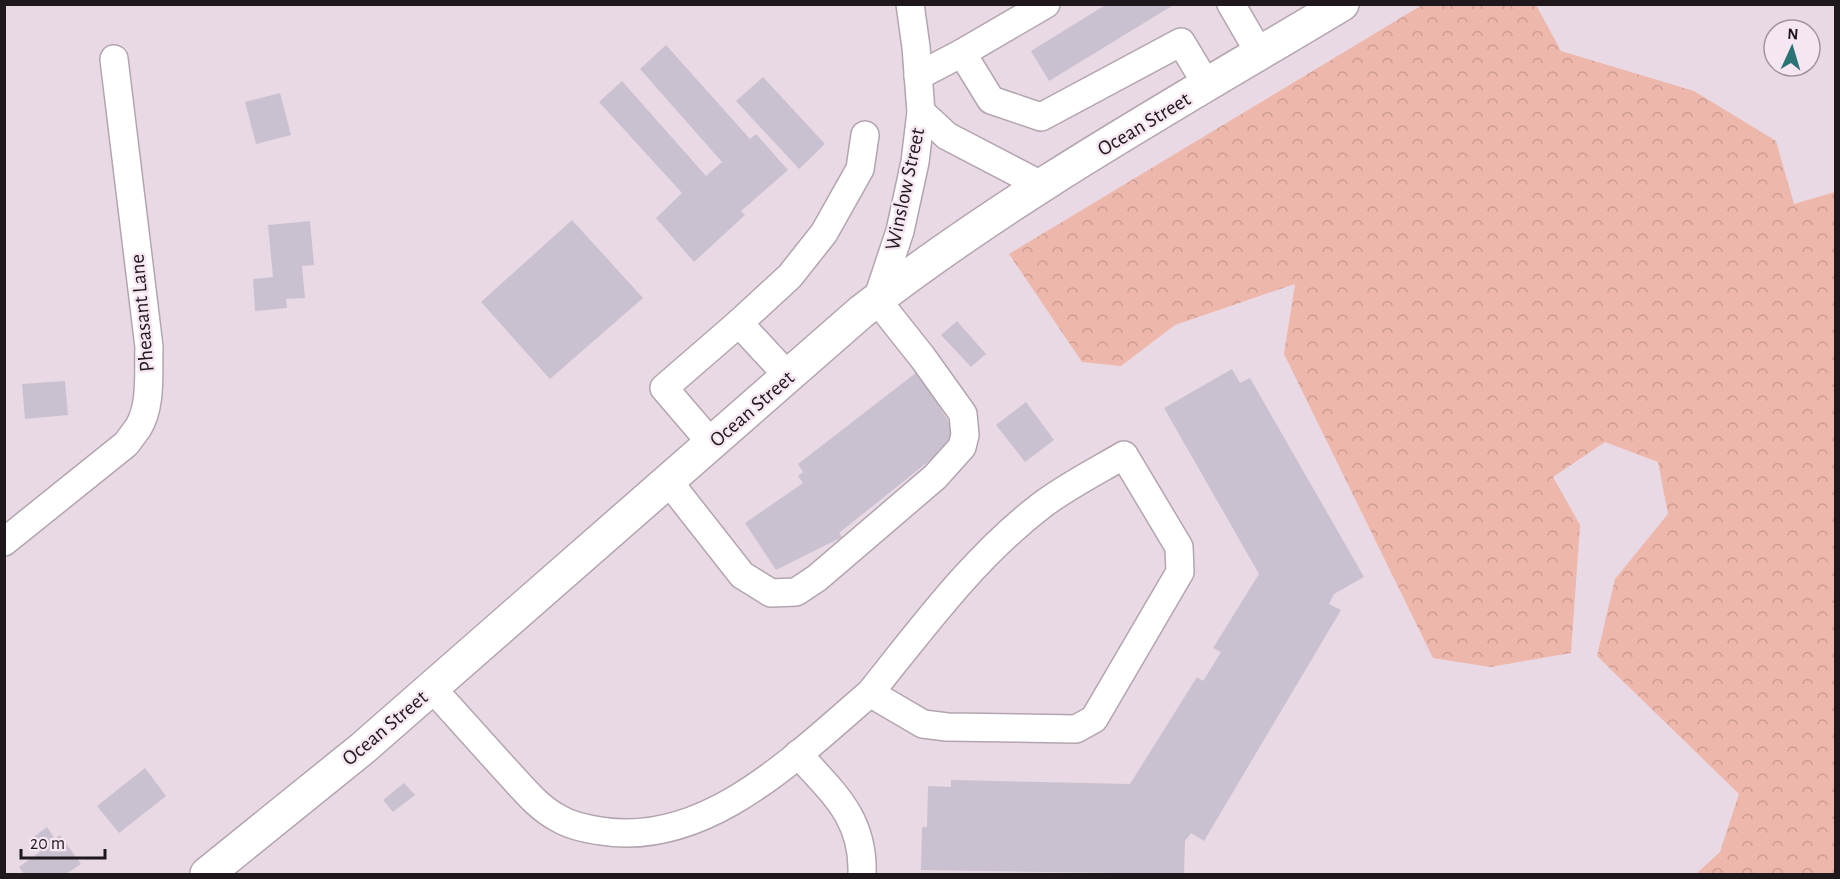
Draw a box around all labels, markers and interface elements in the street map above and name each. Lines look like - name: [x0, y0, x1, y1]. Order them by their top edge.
- north arrow: [1762, 18, 1822, 78]
- text: N: [1787, 26, 1799, 42]
- street label: Ocean Street: [1094, 88, 1194, 160]
- street label: Winslow Street: [882, 126, 928, 252]
- street label: Pheasant Lane: [126, 253, 158, 373]
- street label: Ocean Street: [706, 367, 798, 451]
- street label: Ocean Street: [338, 686, 432, 770]
- scale bar: [21, 822, 105, 860]
- text: 20 m: [30, 835, 65, 853]

